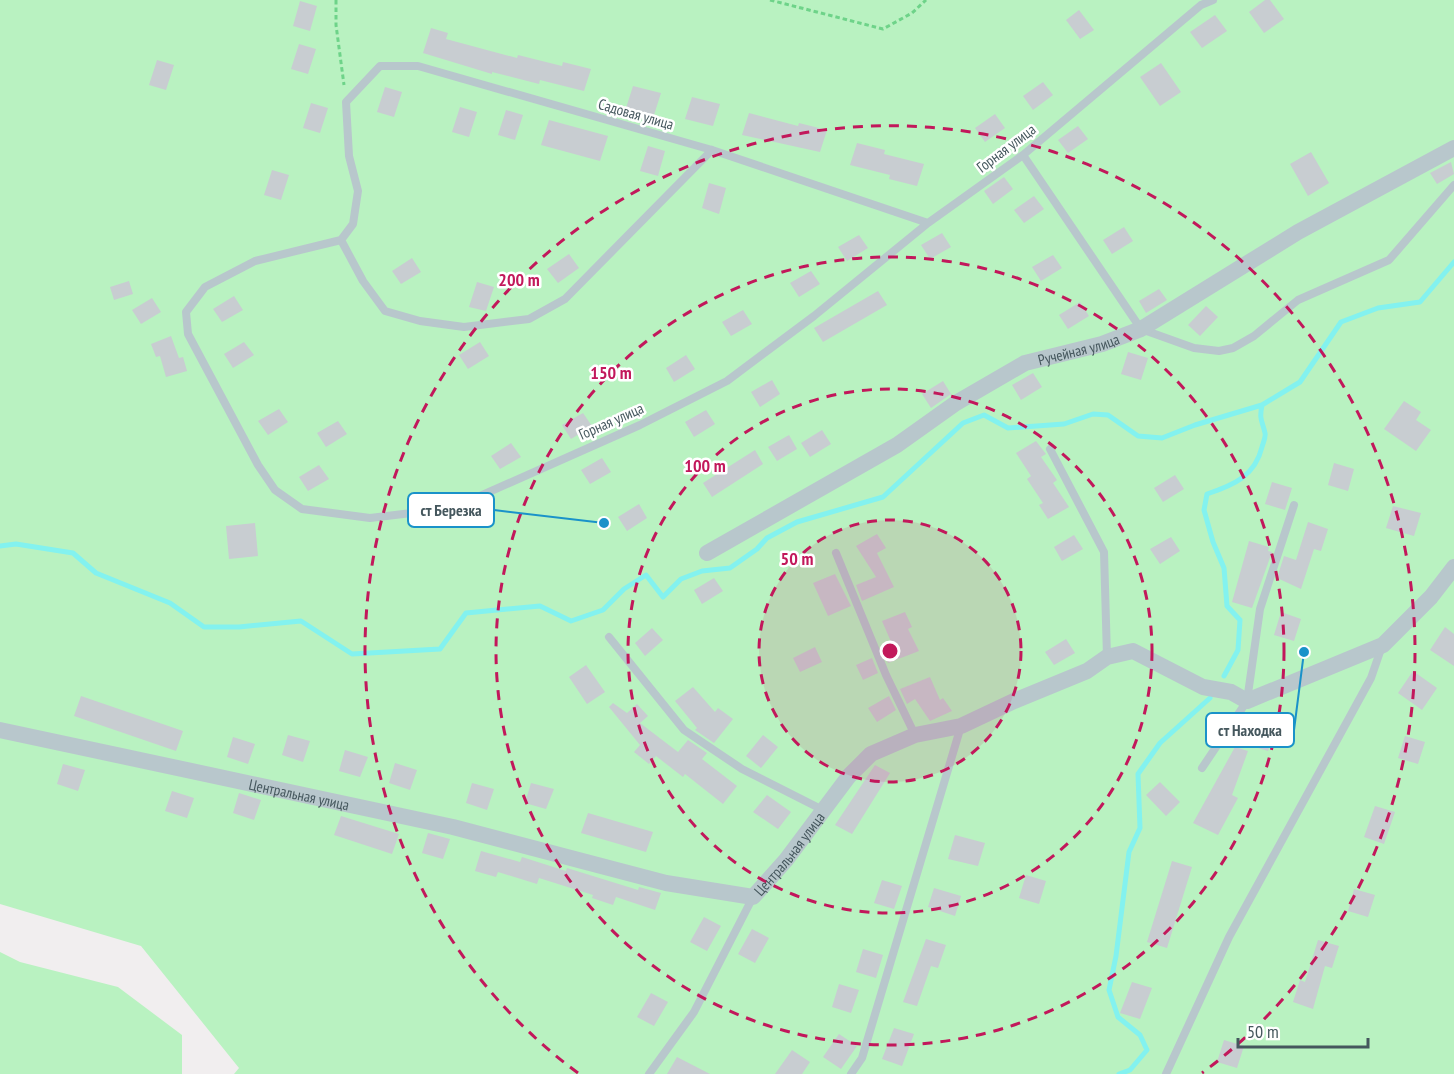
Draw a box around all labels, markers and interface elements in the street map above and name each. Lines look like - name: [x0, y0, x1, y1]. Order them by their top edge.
- street label: Садовая улица: [596, 94, 676, 134]
- street label: Горная улица: [973, 120, 1039, 176]
- text: 200 m: [498, 268, 540, 291]
- street label: Ручейная улица: [1036, 329, 1122, 369]
- text: 150 m: [590, 361, 632, 384]
- street label: Горная улица: [576, 398, 646, 444]
- text: 100 m: [684, 454, 726, 477]
- callout: ст Березка: [408, 493, 494, 527]
- text: ст Березка: [420, 500, 482, 520]
- text: 50 m: [781, 547, 813, 570]
- centre of rings: [880, 641, 900, 661]
- callout: ст Находка: [1206, 713, 1294, 747]
- text: ст Находка: [1218, 720, 1282, 740]
- street label: Центральная улица: [247, 774, 351, 814]
- street label: Центральная улица: [749, 808, 828, 899]
- scale bar: [1238, 1011, 1368, 1049]
- text: 50 m: [1247, 1020, 1279, 1043]

